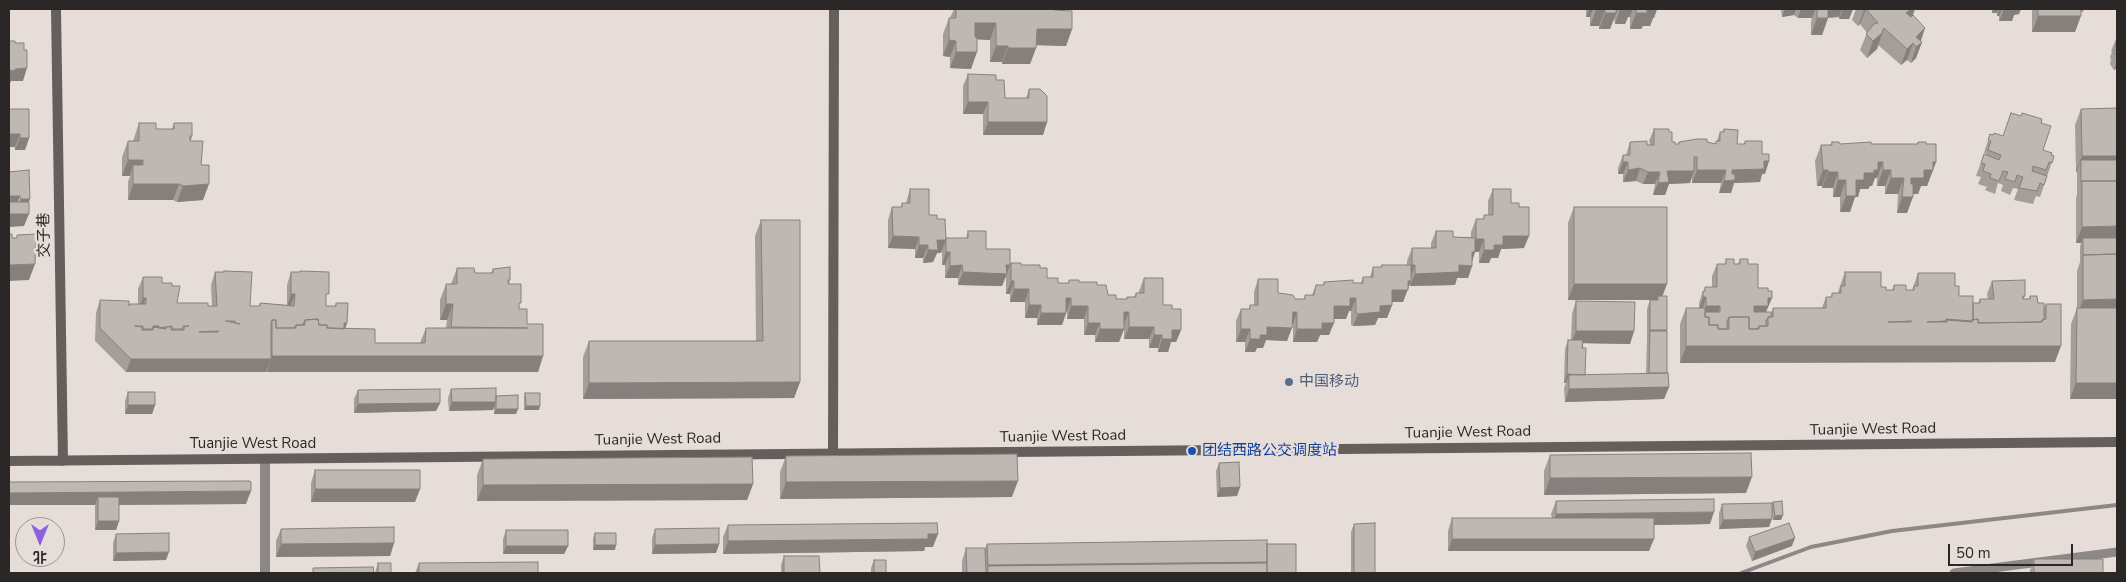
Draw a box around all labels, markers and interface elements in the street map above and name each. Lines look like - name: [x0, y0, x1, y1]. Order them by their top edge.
- street label: 交子巷: [36, 212, 54, 258]
- place label: 中国移动: [1299, 373, 1359, 391]
- marker: 中国移动: [1283, 376, 1295, 388]
- street label: Tuanjie West Road: [1810, 420, 1936, 440]
- street label: Tuanjie West Road: [1405, 423, 1531, 443]
- street label: Tuanjie West Road: [1000, 427, 1126, 447]
- street label: Tuanjie West Road: [595, 430, 721, 450]
- street label: Tuanjie West Road: [190, 435, 316, 453]
- place label: 团结西路公交调度站: [1202, 442, 1337, 460]
- marker: 团结西路公交调度站: [1186, 445, 1198, 457]
- north arrow: [15, 517, 65, 567]
- scale bar: [1951, 534, 2076, 566]
- text: 50 m: [1956, 543, 1991, 563]
- text: 北: [33, 547, 47, 566]

